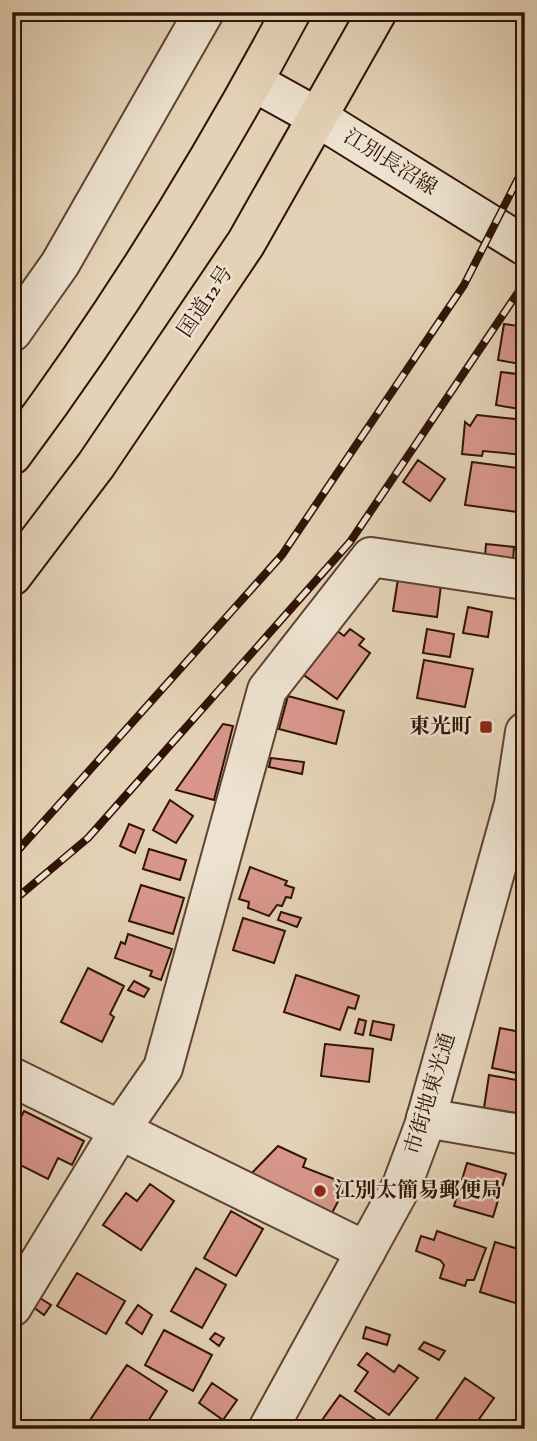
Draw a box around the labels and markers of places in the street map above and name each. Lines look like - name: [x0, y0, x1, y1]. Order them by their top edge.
- place label: 東光町: [409, 714, 472, 741]
- marker: 東光町: [478, 719, 494, 735]
- place label: 江別太簡易郵便局: [334, 1178, 502, 1205]
- marker: 江別太簡易郵便局: [312, 1183, 328, 1199]

